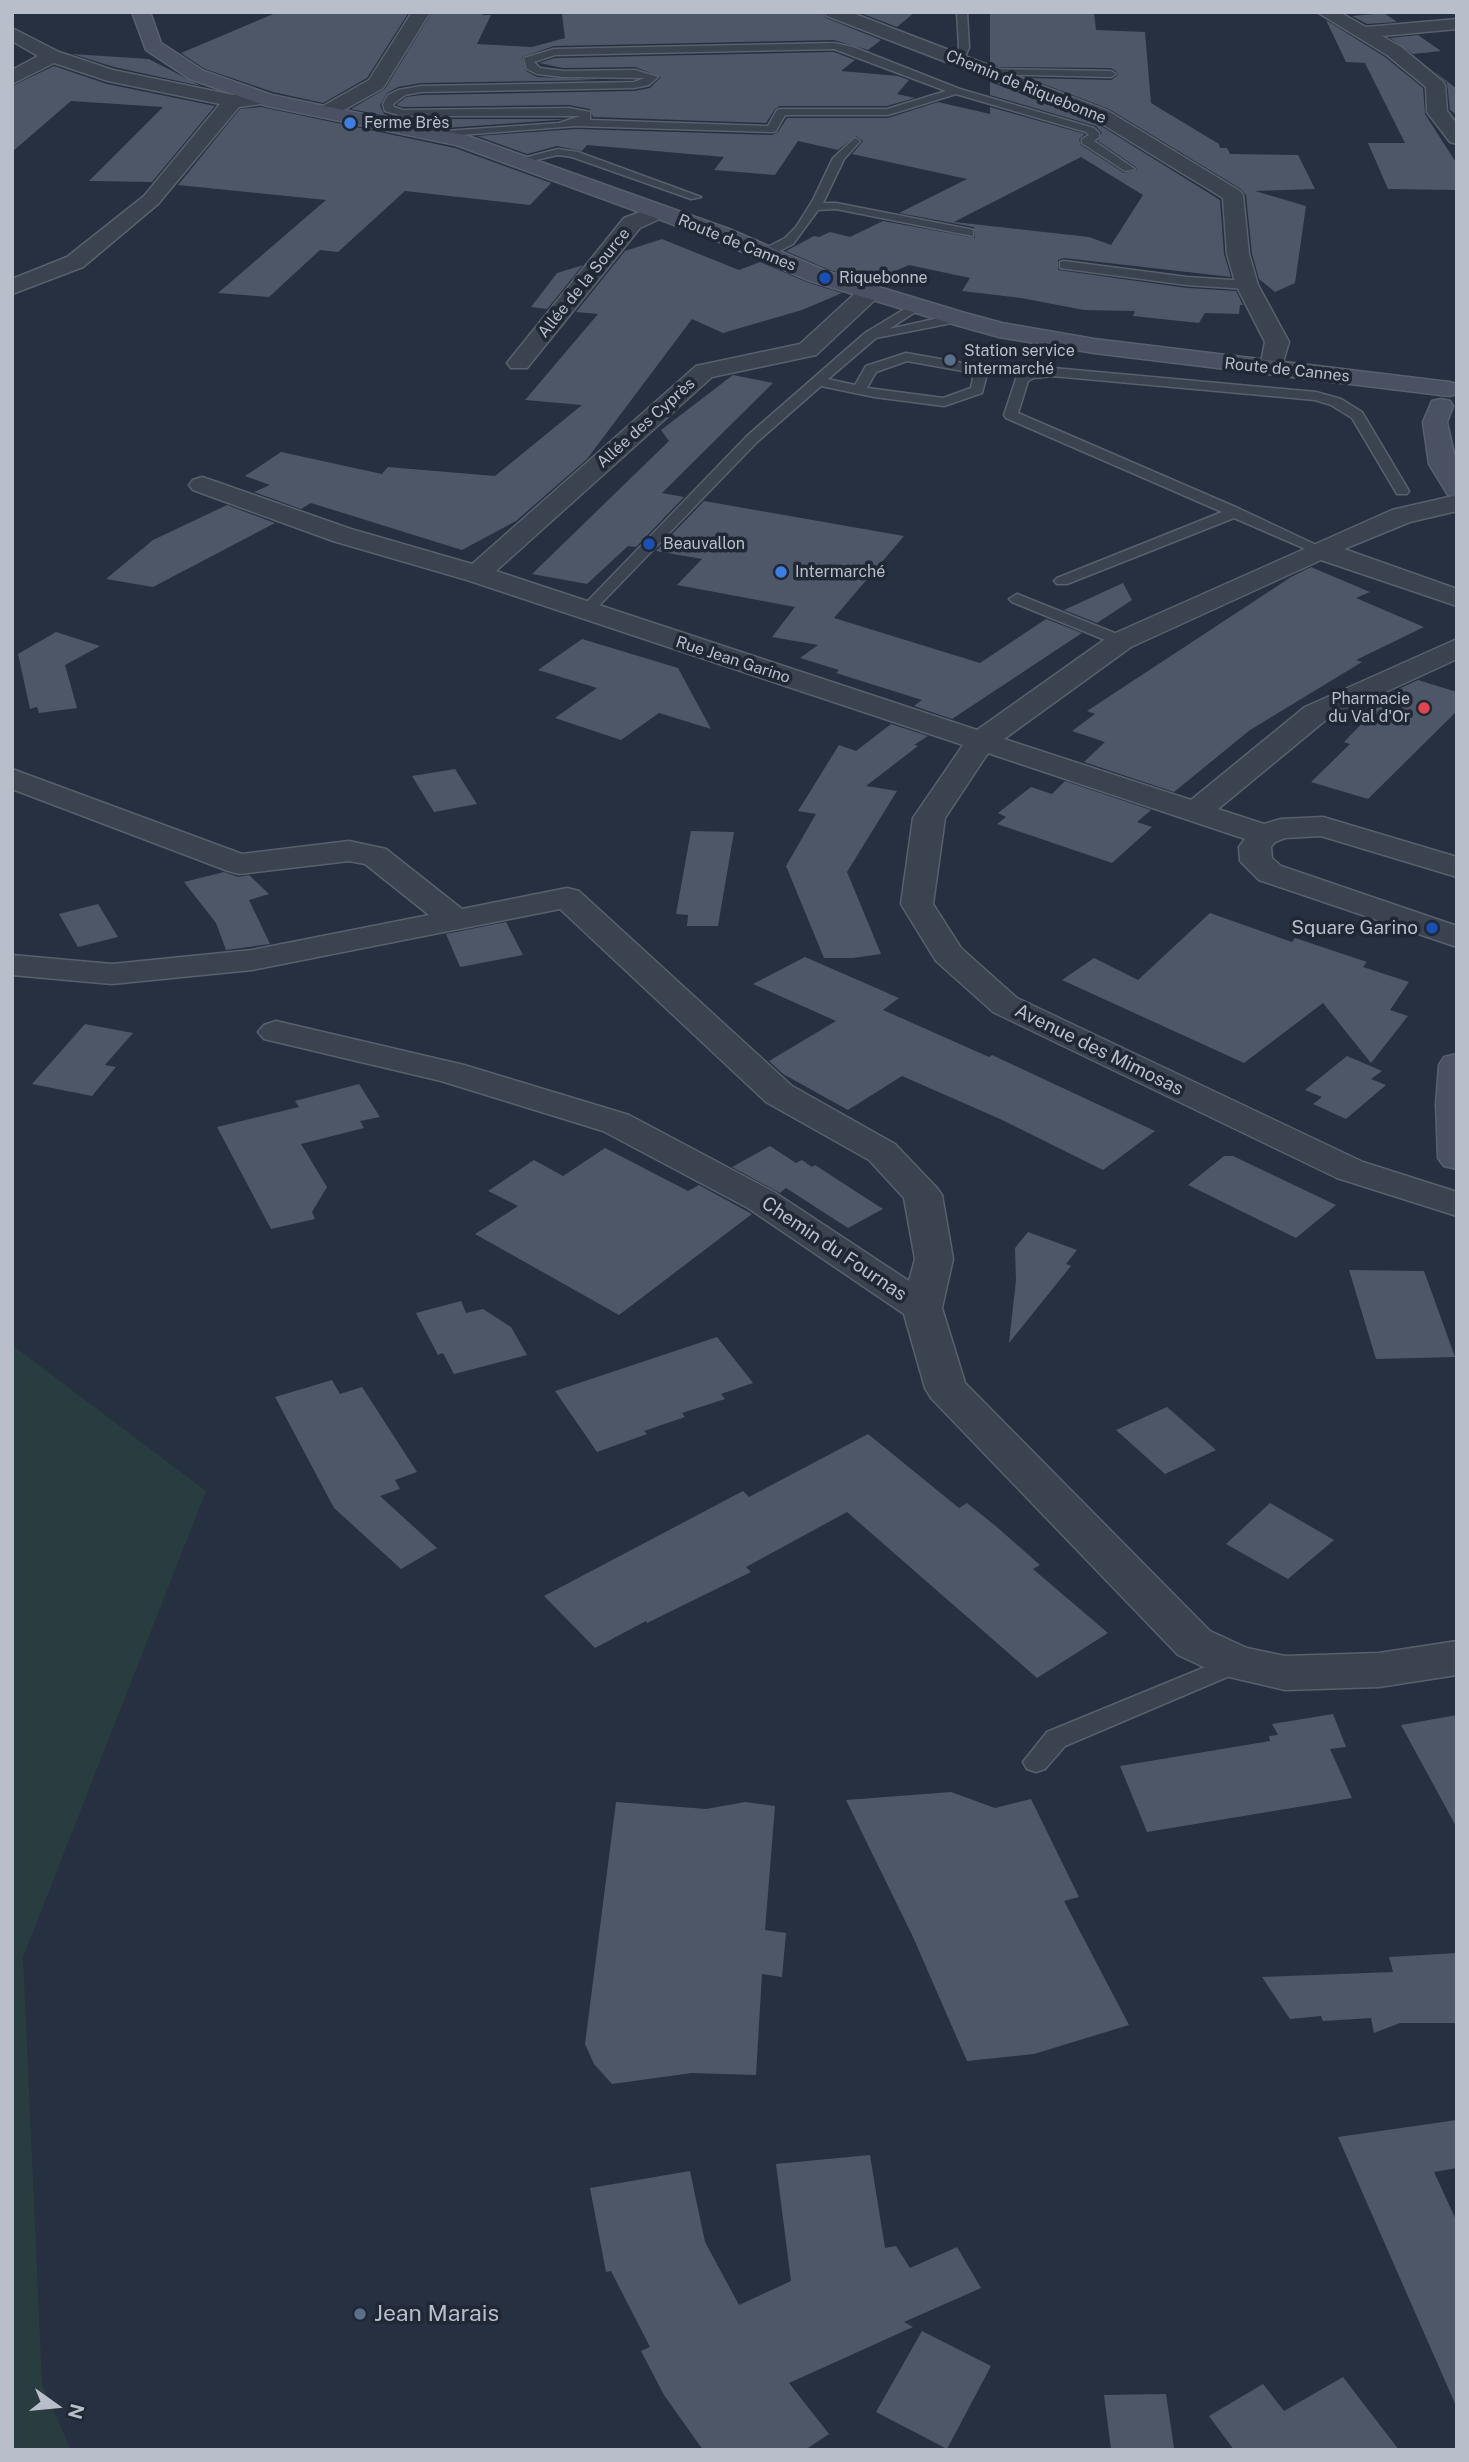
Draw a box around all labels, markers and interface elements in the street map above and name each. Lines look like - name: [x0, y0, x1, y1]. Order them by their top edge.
- street label: Chemin de Riquebonne: [943, 46, 1109, 128]
- place label: Ferme Brès: [364, 113, 449, 133]
- marker: Ferme Brès: [342, 115, 358, 131]
- street label: Route de Cannes: [675, 211, 799, 275]
- street label: Allée de la Source: [534, 224, 634, 342]
- place label: Riquebonne: [839, 268, 928, 288]
- marker: Riquebonne: [817, 270, 833, 286]
- place label: Station service intermarché: [964, 341, 1075, 379]
- marker: Station service intermarché: [942, 352, 958, 368]
- street label: Route de Cannes: [1224, 354, 1350, 386]
- street label: Allée des Cyprès: [593, 374, 699, 472]
- place label: Beauvallon: [663, 534, 745, 554]
- marker: Beauvallon: [641, 536, 657, 552]
- place label: Intermarché: [795, 562, 885, 582]
- marker: Intermarché: [773, 564, 789, 580]
- street label: Rue Jean Garino: [673, 632, 793, 688]
- place label: Pharmacie du Val d'Or: [1328, 689, 1410, 727]
- marker: Pharmacie du Val d'Or: [1416, 700, 1432, 716]
- place label: Square Garino: [1291, 917, 1418, 939]
- marker: Square Garino: [1424, 920, 1440, 936]
- street label: Avenue des Mimosas: [1011, 999, 1187, 1101]
- street label: Chemin du Fournas: [757, 1192, 911, 1306]
- place label: Jean Marais: [374, 2300, 499, 2328]
- marker: Jean Marais: [352, 2306, 368, 2322]
- north arrow: [21, 2371, 91, 2441]
- text: N: [64, 2401, 89, 2421]

